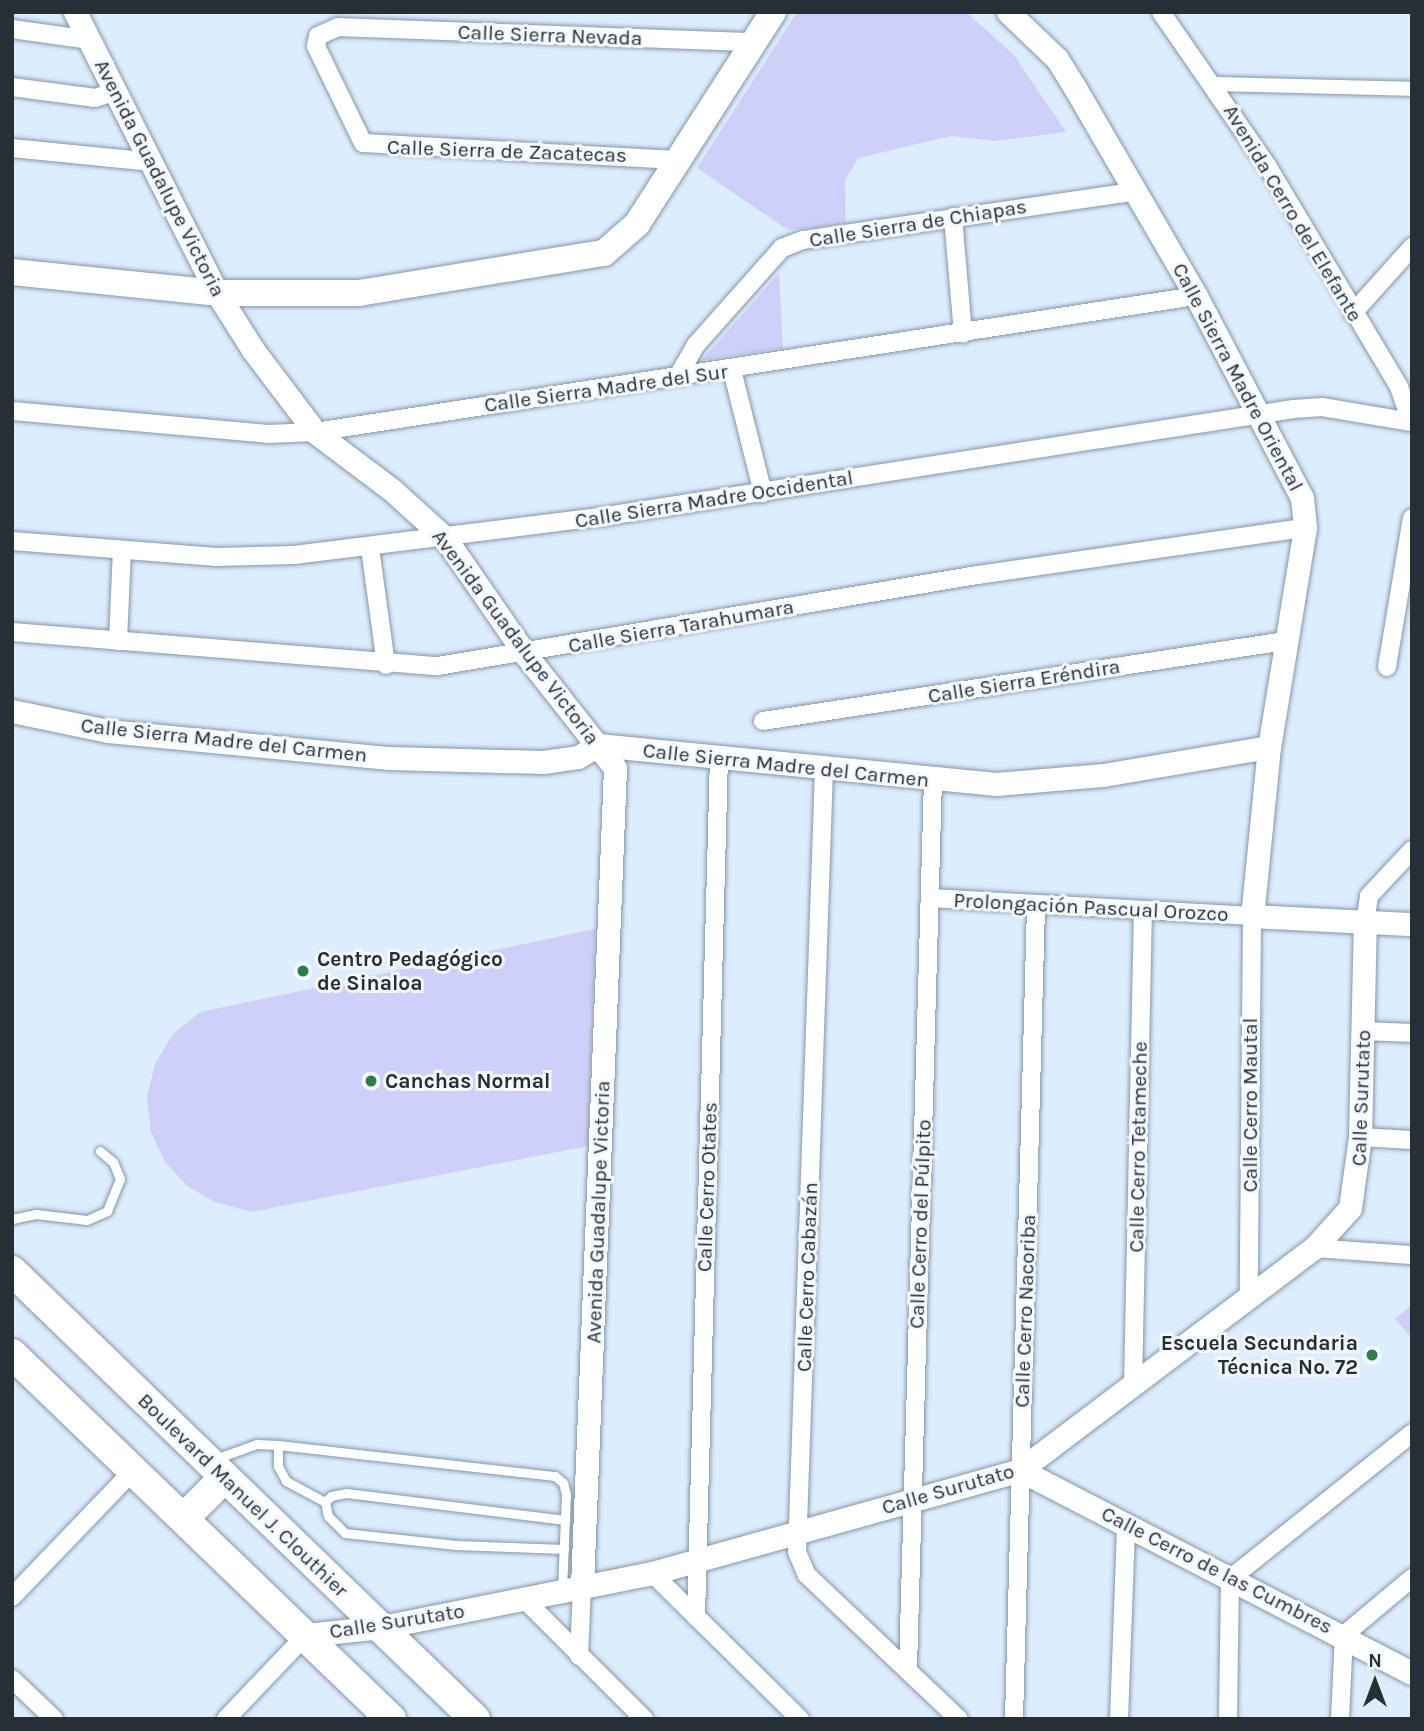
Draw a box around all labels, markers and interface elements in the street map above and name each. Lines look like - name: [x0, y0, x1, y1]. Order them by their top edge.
- street label: Calle Sierra Nevada: [457, 19, 643, 51]
- street label: Avenida Guadalupe Victoria: [89, 55, 231, 301]
- street label: Avenida Cerro del Elefante: [1218, 100, 1368, 326]
- street label: Calle Sierra de Zacatecas: [387, 134, 627, 168]
- street label: Calle Sierra de Chiapas: [807, 193, 1029, 253]
- street label: Calle Sierra Madre Oriental: [1167, 259, 1309, 495]
- street label: Calle Sierra Madre del Sur: [483, 358, 729, 418]
- street label: Calle Sierra Madre Occidental: [573, 465, 855, 533]
- street label: Avenida Guadalupe Victoria: [427, 524, 605, 750]
- street label: Calle Sierra Tarahumara: [566, 594, 796, 658]
- street label: Calle Sierra Eréndira: [926, 653, 1122, 709]
- street label: Calle Sierra Madre del Carmen: [80, 712, 368, 768]
- street label: Calle Sierra Madre del Carmen: [642, 737, 930, 793]
- street label: Prolongación Pascual Orozco: [953, 887, 1229, 927]
- place label: Centro Pedagógico de Sinaloa: [317, 946, 503, 996]
- marker: Centro Pedagógico de Sinaloa: [295, 963, 311, 979]
- street label: Calle Cerro Mautal: [1237, 1018, 1263, 1192]
- street label: Calle Surutato: [1346, 1029, 1376, 1167]
- street label: Calle Cerro Tetameche: [1124, 1041, 1152, 1253]
- place label: Canchas Normal: [385, 1068, 550, 1094]
- marker: Canchas Normal: [363, 1073, 379, 1089]
- street label: Avenida Guadalupe Victoria: [581, 1080, 615, 1344]
- street label: Calle Cerro Otates: [691, 1102, 723, 1272]
- street label: Calle Cerro del Púlpito: [904, 1119, 936, 1329]
- street label: Calle Cerro Cabazán: [791, 1182, 823, 1372]
- street label: Calle Cerro Nacoriba: [1009, 1214, 1041, 1408]
- place label: Escuela Secundaria Técnica No. 72: [1161, 1330, 1358, 1380]
- marker: Escuela Secundaria Técnica No. 72: [1364, 1347, 1380, 1363]
- street label: Boulevard Manuel J. Clouthier: [133, 1388, 353, 1602]
- street label: Calle Surutato: [879, 1458, 1017, 1520]
- street label: Calle Cerro de las Cumbres: [1097, 1501, 1337, 1639]
- street label: Calle Surutato: [328, 1598, 466, 1644]
- north arrow: [1340, 1647, 1410, 1717]
- text: N: [1368, 1650, 1382, 1672]

